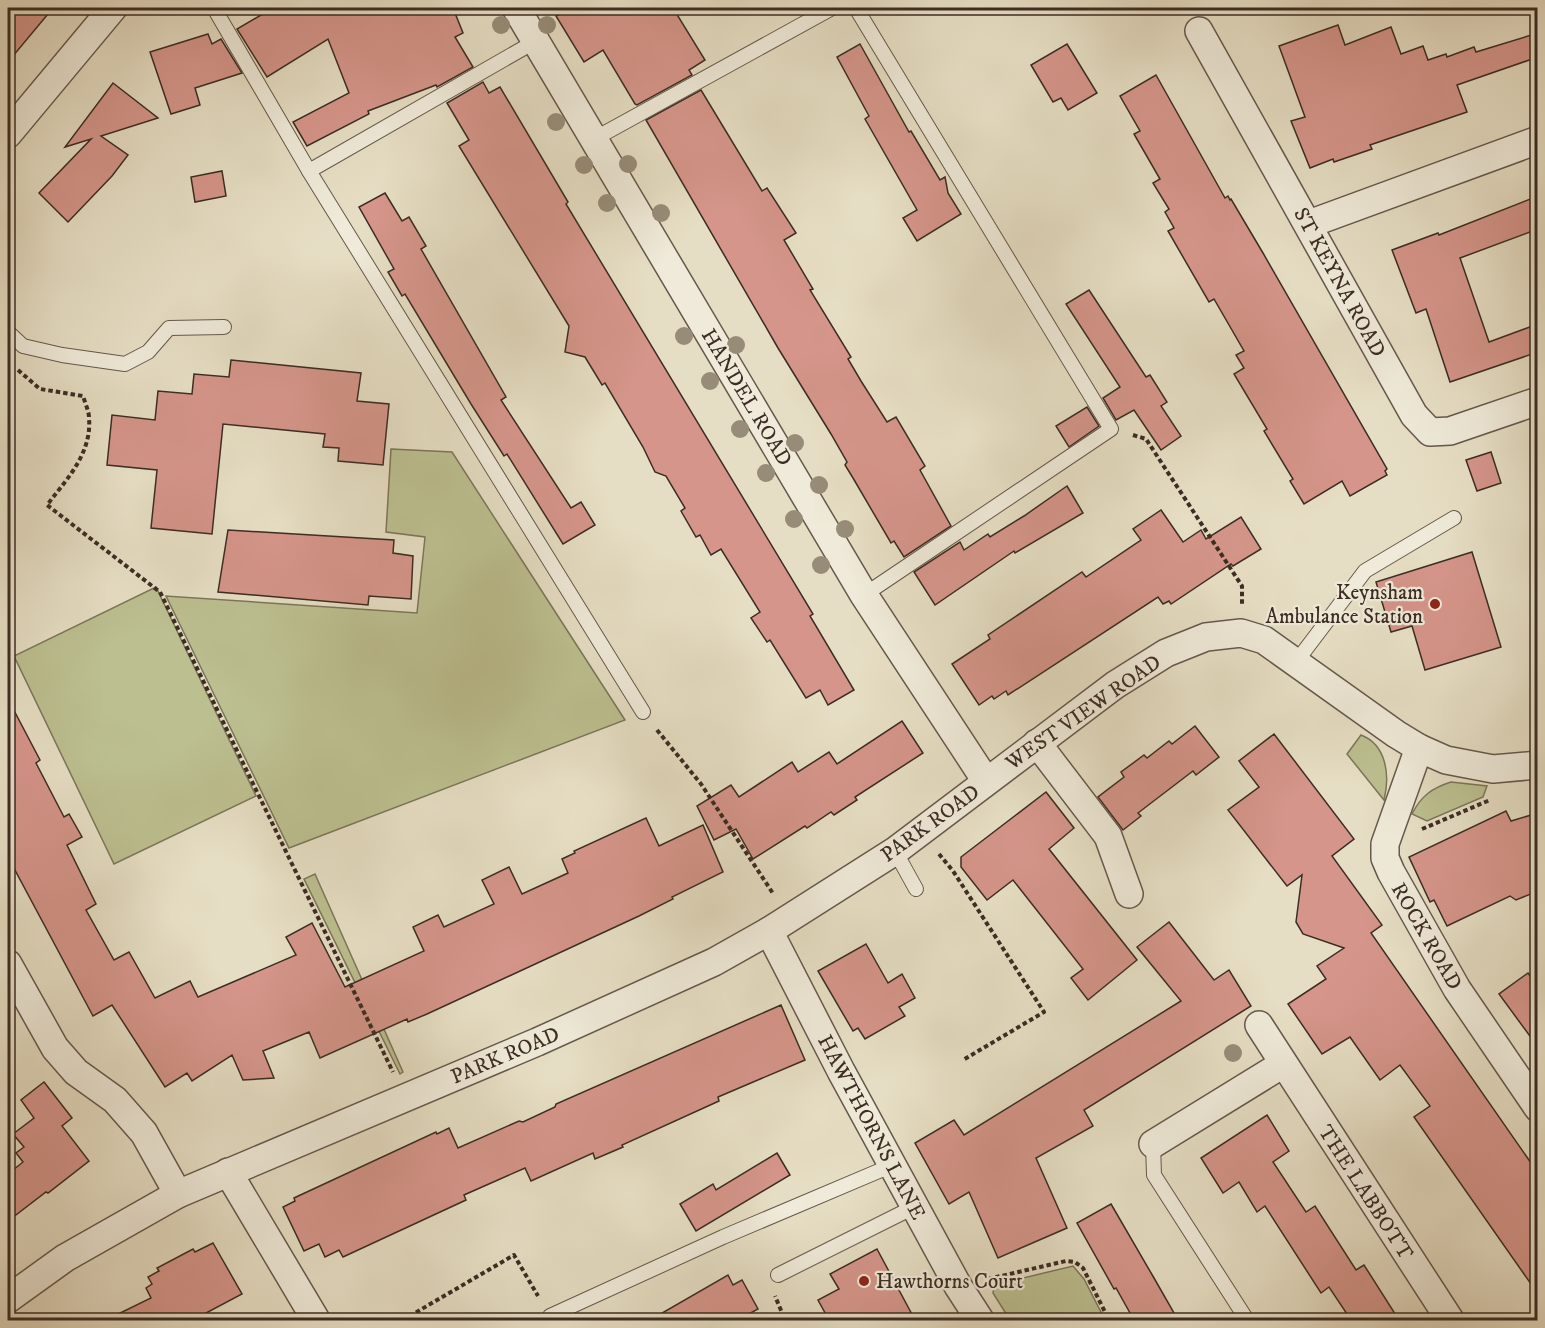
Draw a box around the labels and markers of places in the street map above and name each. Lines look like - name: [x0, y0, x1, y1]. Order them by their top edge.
- place label: Keynsham Ambulance Station: [1266, 580, 1423, 630]
- marker: Keynsham Ambulance Station: [1428, 597, 1442, 611]
- place label: Hawthorns Court: [876, 1269, 1023, 1295]
- marker: Hawthorns Court: [857, 1274, 871, 1288]

